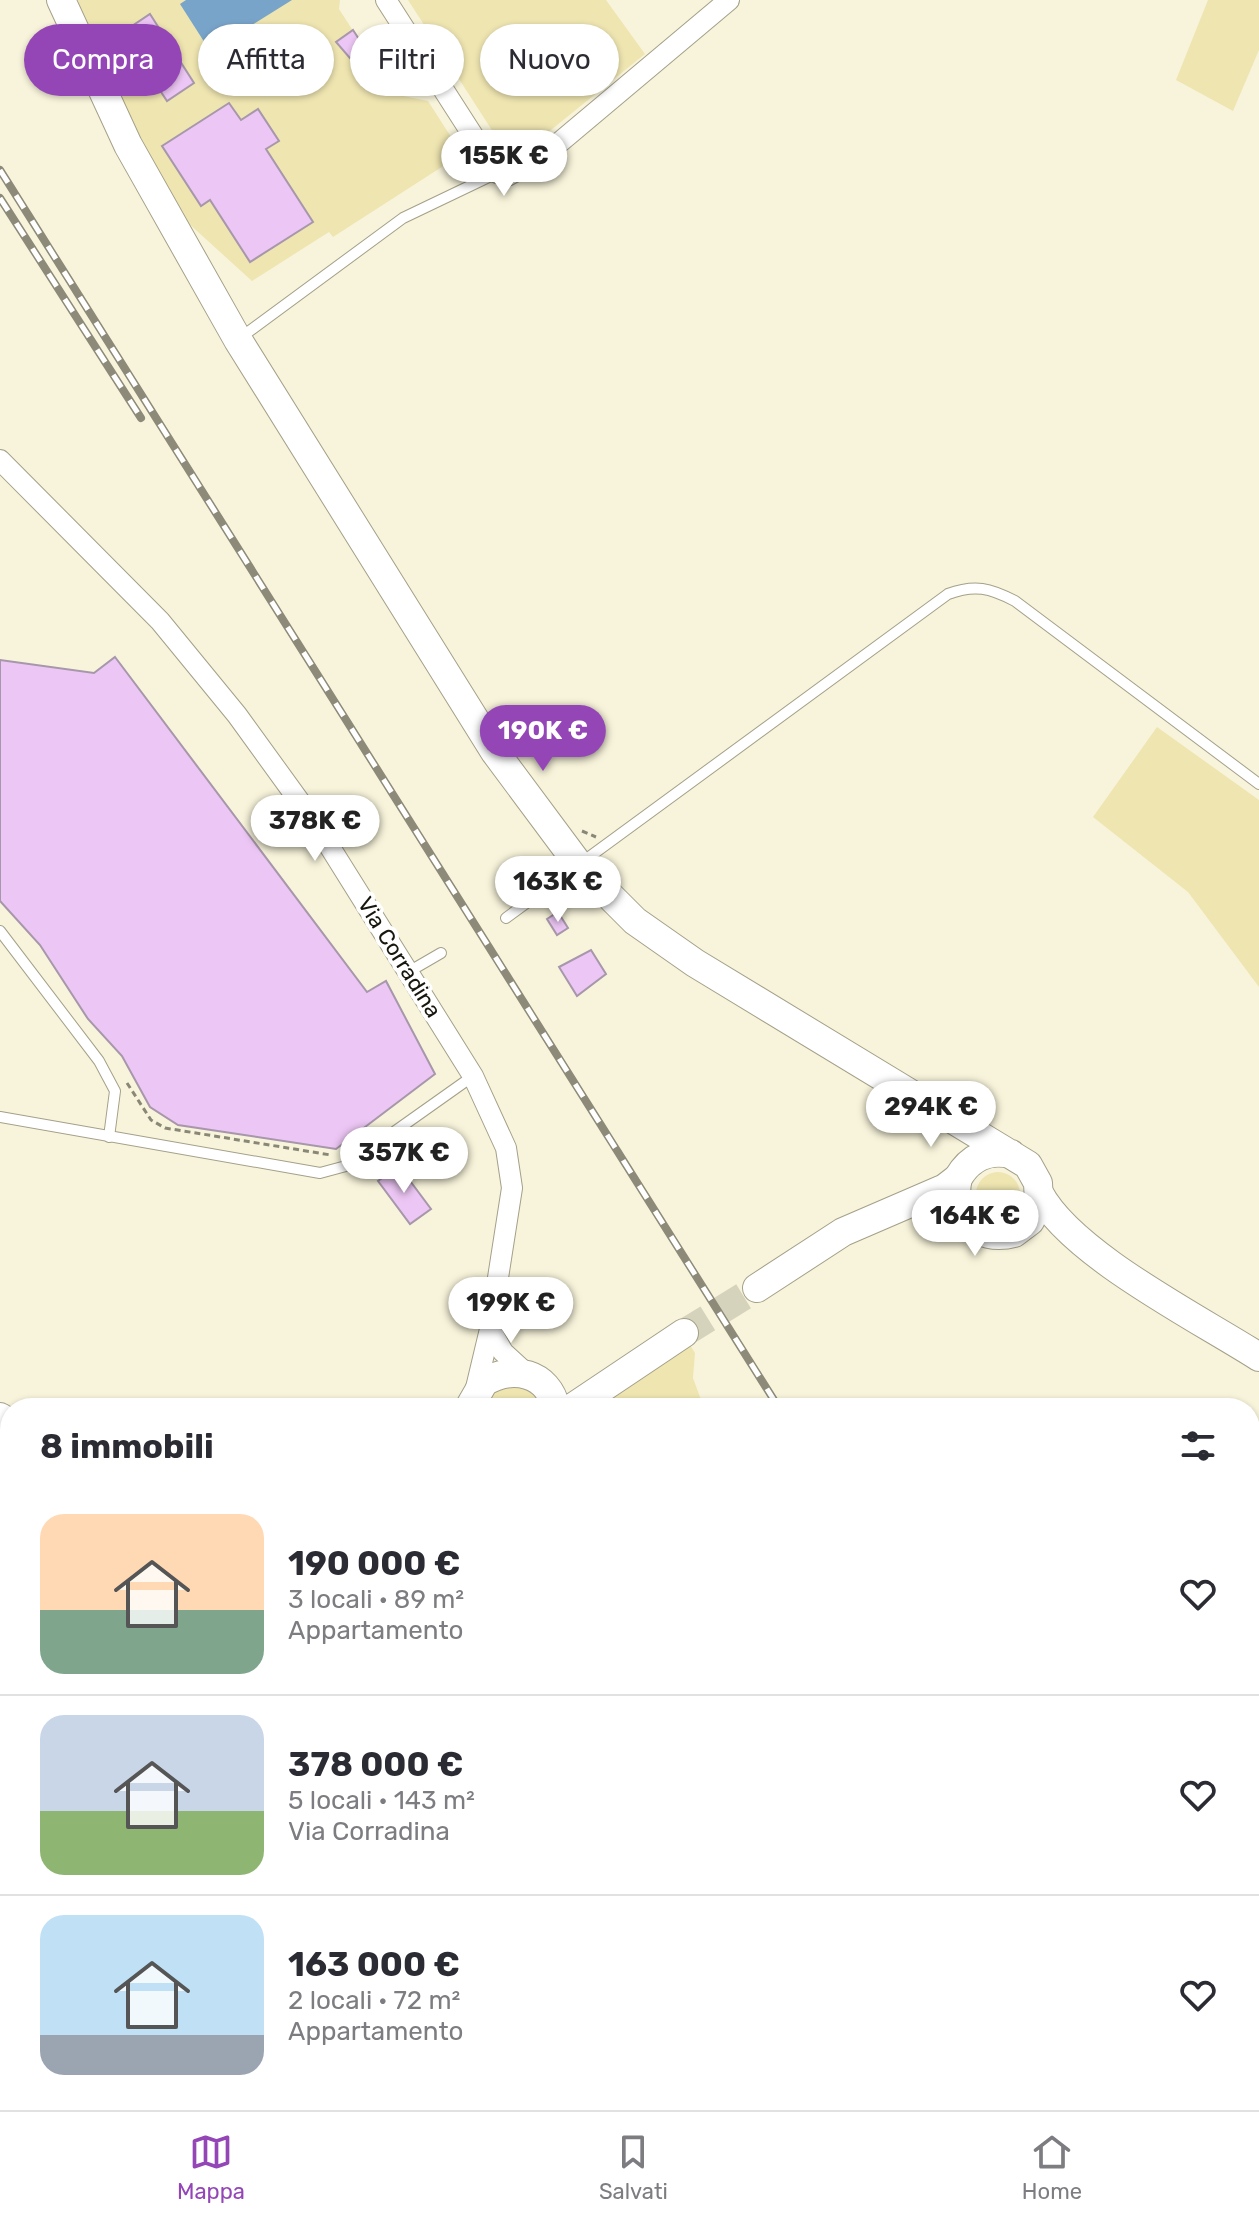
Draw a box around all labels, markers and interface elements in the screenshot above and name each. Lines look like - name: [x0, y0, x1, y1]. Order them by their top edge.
- chip: Compra: [24, 24, 182, 96]
- chip: Affitta: [198, 24, 334, 96]
- chip: Filtri: [350, 24, 464, 96]
- chip: Nuovo: [480, 24, 619, 96]
- pin: 155K €: [439, 130, 569, 198]
- text: 155K €: [459, 140, 549, 171]
- pin: 190K €: [478, 705, 608, 773]
- text: 190K €: [498, 715, 588, 746]
- pin: 378K €: [250, 795, 380, 863]
- text: 378K €: [269, 805, 361, 836]
- pin: 163K €: [493, 856, 623, 924]
- text: 163K €: [513, 866, 603, 897]
- street label: Via Corradina: [352, 892, 447, 1023]
- pin: 294K €: [866, 1081, 996, 1149]
- text: 294K €: [884, 1091, 978, 1122]
- pin: 357K €: [339, 1127, 469, 1195]
- text: 357K €: [358, 1137, 450, 1168]
- pin: 164K €: [910, 1190, 1040, 1258]
- text: 164K €: [930, 1200, 1020, 1231]
- pin: 199K €: [446, 1277, 576, 1345]
- text: 199K €: [466, 1287, 556, 1318]
- icon: filters: [1176, 1424, 1220, 1468]
- text: 8 immobili: [40, 1426, 214, 1467]
- text: 190 000 €: [288, 1543, 460, 1584]
- icon: home: [104, 1546, 200, 1642]
- icon: heart: [1176, 1572, 1220, 1616]
- text: 3 locali · 89 m²: [288, 1584, 464, 1615]
- text: Appartamento: [288, 1615, 464, 1646]
- text: 378 000 €: [288, 1744, 463, 1785]
- icon: home: [104, 1747, 200, 1843]
- icon: heart: [1176, 1773, 1220, 1817]
- text: 5 locali · 143 m²: [288, 1785, 475, 1816]
- text: Via Corradina: [288, 1816, 450, 1847]
- text: 163 000 €: [288, 1944, 460, 1985]
- icon: home: [104, 1947, 200, 2043]
- icon: heart: [1176, 1973, 1220, 2017]
- text: 2 locali · 72 m²: [288, 1985, 460, 2016]
- text: Appartamento: [288, 2016, 464, 2047]
- tab: Mappa: [177, 2130, 245, 2205]
- tab: Salvati: [599, 2130, 668, 2205]
- tab: Home: [1022, 2130, 1082, 2205]

